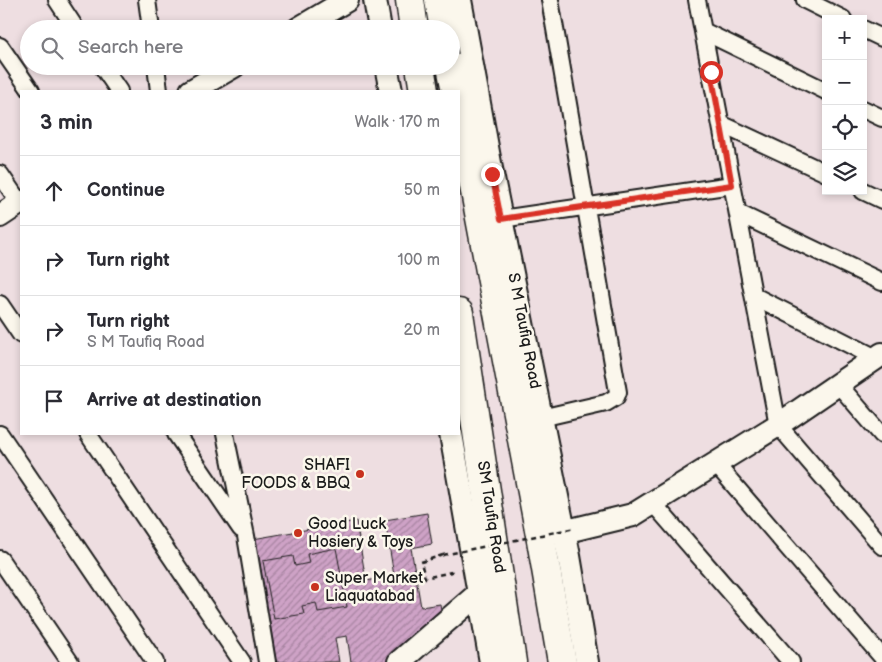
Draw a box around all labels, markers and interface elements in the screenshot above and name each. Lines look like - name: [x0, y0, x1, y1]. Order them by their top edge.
- map controls: [822, 15, 867, 195]
- button: +: [822, 15, 867, 60]
- search box: [20, 20, 460, 75]
- icon: search: [38, 34, 66, 62]
- text: Search here: [78, 36, 183, 59]
- button: −: [822, 60, 867, 105]
- route start: [700, 61, 723, 84]
- button: locate: [822, 105, 867, 150]
- text: 3 min: [40, 110, 93, 135]
- text: Walk · 170 m: [354, 113, 440, 132]
- button: layers: [822, 150, 867, 195]
- route end: [481, 163, 504, 186]
- icon: ahead: [40, 177, 68, 205]
- text: Continue: [87, 179, 165, 202]
- text: 50 m: [404, 181, 440, 200]
- icon: right: [40, 247, 68, 275]
- text: Turn right: [87, 249, 170, 272]
- text: 100 m: [397, 251, 440, 270]
- street label: S M Taufiq Road: [503, 271, 545, 391]
- text: Turn right: [87, 310, 170, 333]
- icon: right: [40, 317, 68, 345]
- text: 20 m: [404, 321, 440, 340]
- text: S M Taufiq Road: [87, 333, 205, 352]
- icon: arrive: [40, 387, 68, 415]
- text: Arrive at destination: [87, 389, 262, 412]
- place label: SHAFI FOODS & BBQ: [241, 456, 351, 493]
- street label: SM Taufiq Road: [473, 460, 509, 574]
- marker: SHAFI FOODS & BBQ: [354, 468, 366, 480]
- place label: Good Luck Hosiery & Toys: [308, 515, 413, 552]
- marker: Good Luck Hosiery & Toys: [292, 527, 304, 539]
- place label: Super Market Liaquatabad: [325, 569, 423, 606]
- marker: Super Market Liaquatabad: [309, 581, 321, 593]

